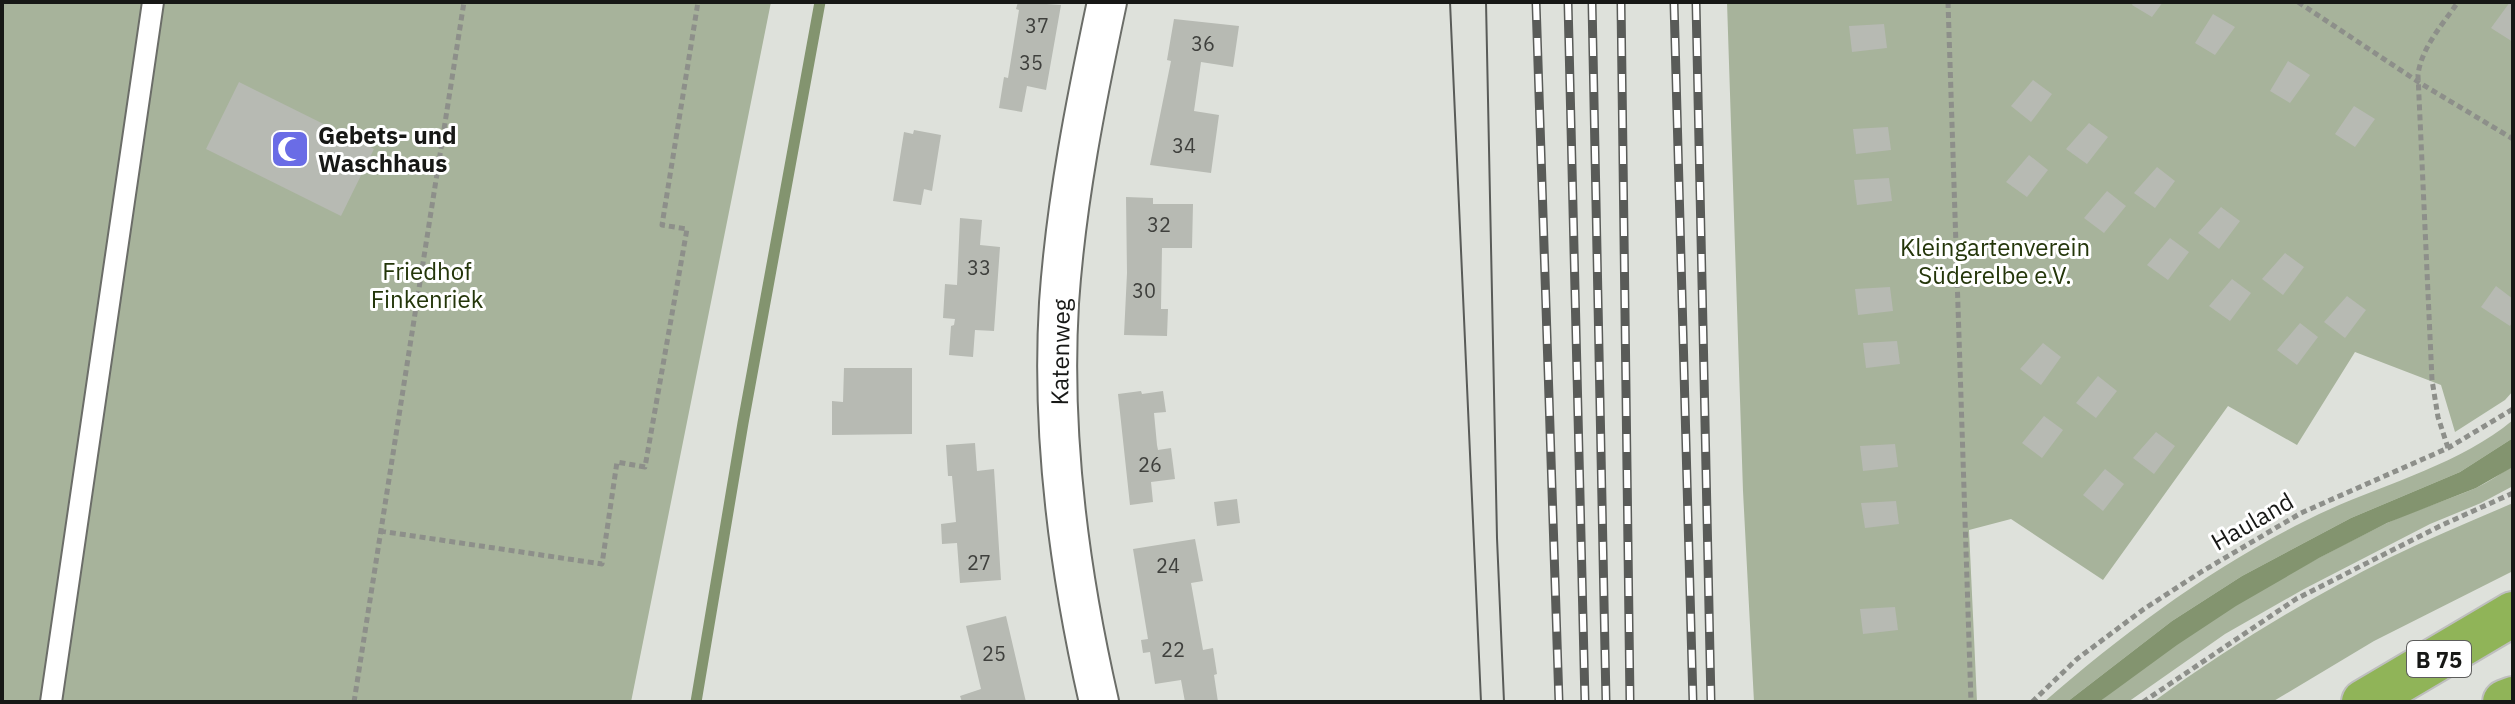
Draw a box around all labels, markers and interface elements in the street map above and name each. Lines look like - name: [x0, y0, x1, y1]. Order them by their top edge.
- house number: 37: [1025, 12, 1049, 39]
- house number: 36: [1191, 30, 1215, 57]
- house number: 35: [1019, 49, 1043, 76]
- place label: Gebets- und Waschhaus: [318, 119, 457, 179]
- mosque icon: Gebets- und Waschhaus: [269, 128, 311, 170]
- house number: 34: [1172, 132, 1196, 159]
- house number: 32: [1147, 211, 1171, 238]
- park label: Kleingartenverein Süderelbe e.V.: [1900, 231, 2090, 291]
- house number: 33: [967, 254, 991, 281]
- park label: Friedhof Finkenriek: [371, 255, 484, 315]
- house number: 30: [1132, 277, 1156, 304]
- street label: Katenweg: [1043, 298, 1077, 406]
- house number: 26: [1138, 451, 1162, 478]
- street label: Hauland: [2205, 485, 2299, 557]
- house number: 27: [967, 549, 991, 576]
- house number: 24: [1156, 552, 1180, 579]
- house number: 22: [1161, 636, 1185, 663]
- house number: 25: [982, 640, 1006, 667]
- road number: B 75: [2407, 641, 2471, 677]

